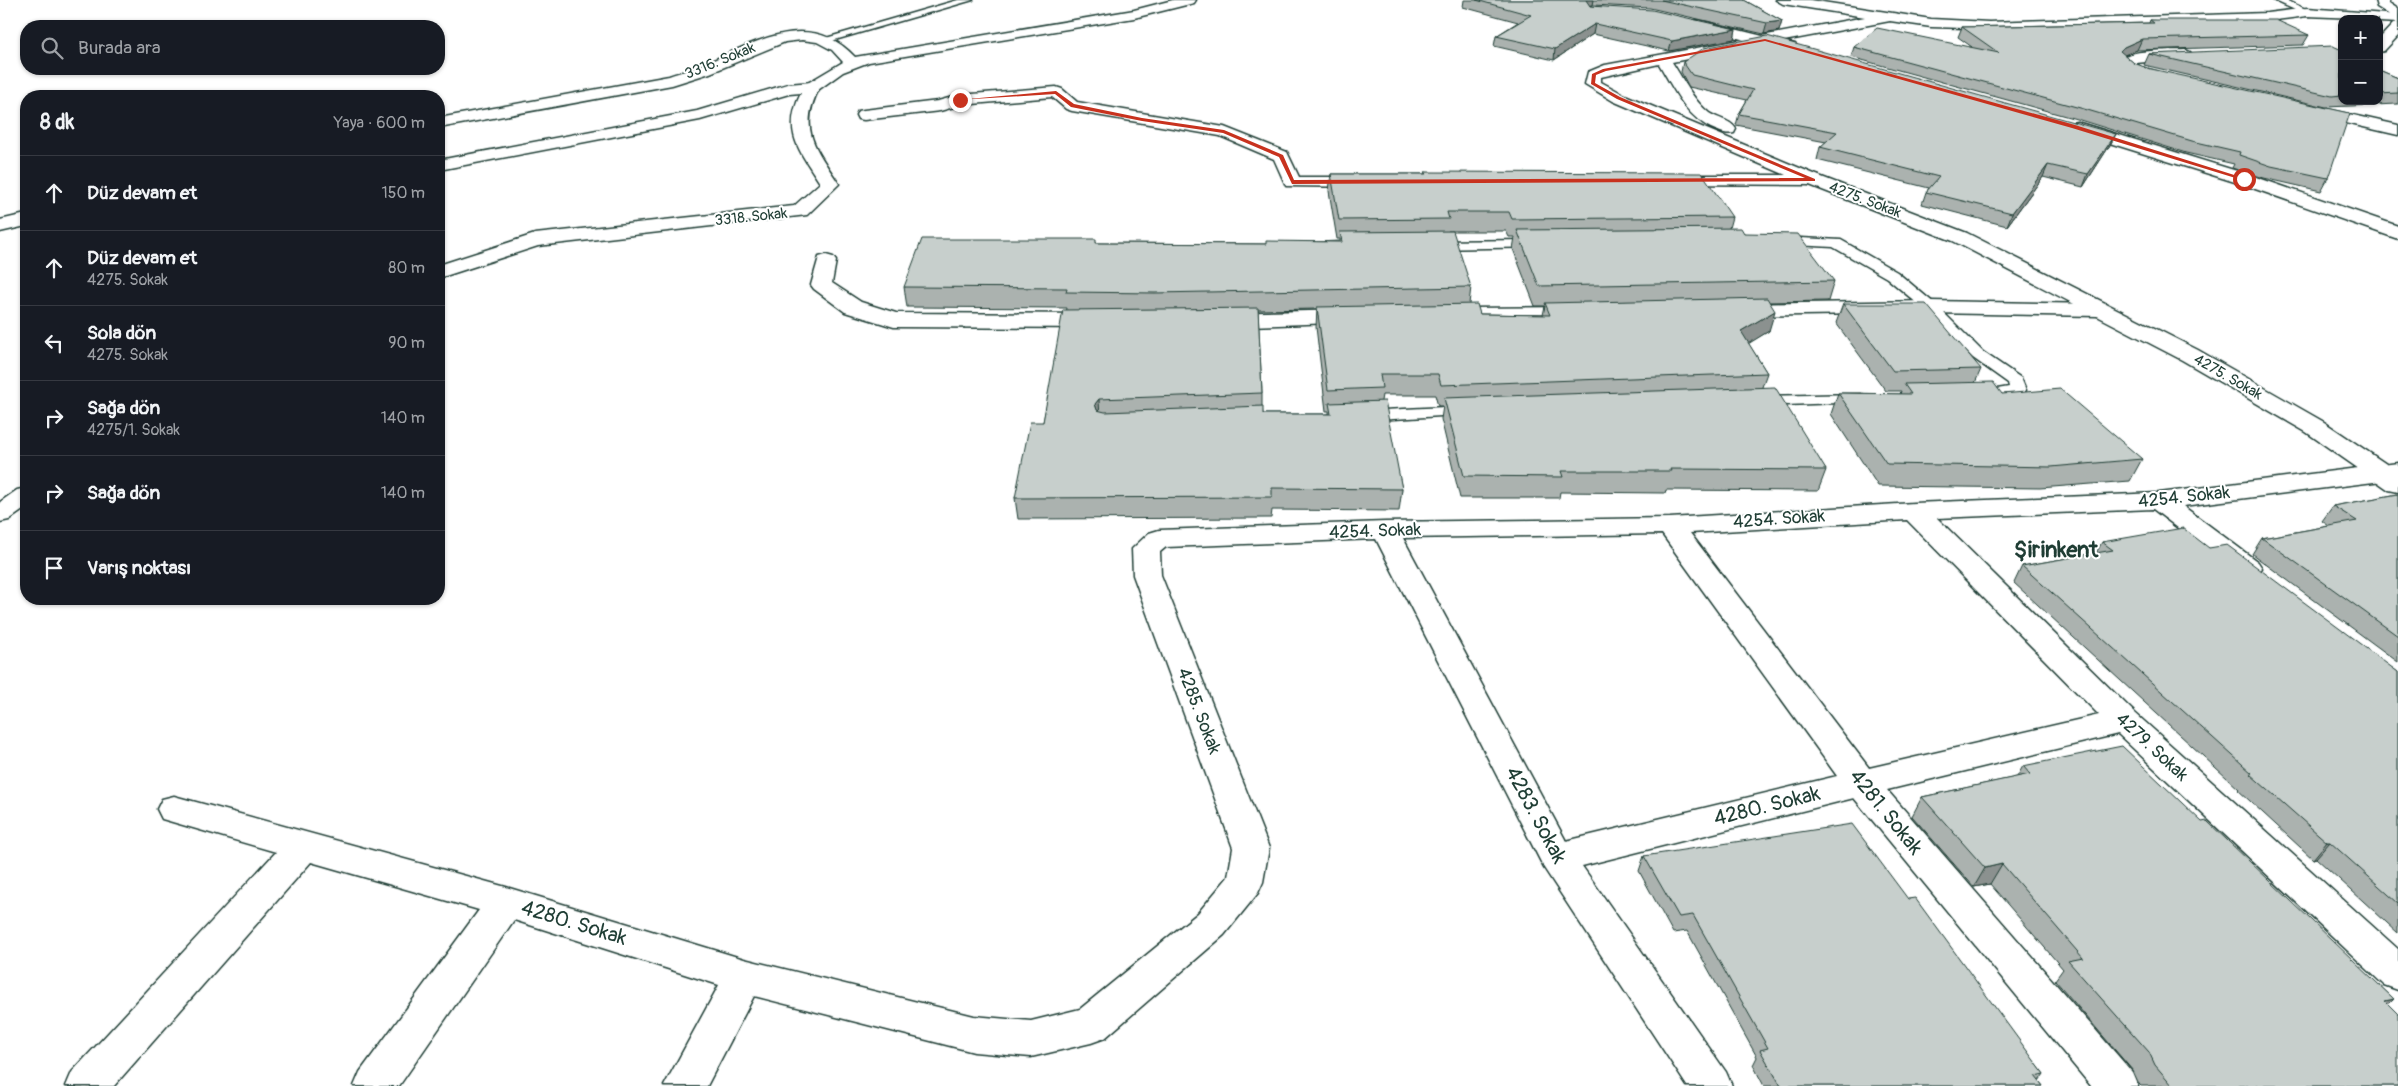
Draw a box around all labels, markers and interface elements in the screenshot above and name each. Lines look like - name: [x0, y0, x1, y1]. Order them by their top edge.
- map controls: [2338, 15, 2383, 105]
- button: +: [2338, 15, 2383, 60]
- search box: [20, 20, 445, 75]
- icon: search: [38, 34, 66, 62]
- text: Burada ara: [78, 36, 161, 60]
- street label: 3316. Sokak: [682, 38, 759, 84]
- button: −: [2338, 60, 2383, 105]
- route end: [949, 89, 972, 112]
- text: 8 dk: [40, 109, 74, 136]
- text: Yaya · 600 m: [334, 113, 425, 133]
- route start: [2233, 168, 2256, 191]
- street label: 4275. Sokak: [1826, 178, 1905, 223]
- icon: ahead: [40, 179, 68, 207]
- text: Düz devam et: [87, 181, 197, 205]
- text: 150 m: [381, 183, 425, 203]
- street label: 3318. Sokak: [714, 204, 789, 230]
- text: Düz devam et: [87, 246, 197, 270]
- icon: ahead: [40, 254, 68, 282]
- text: 80 m: [388, 258, 425, 278]
- text: 4275. Sokak: [87, 270, 168, 290]
- text: Sola dön: [87, 321, 156, 345]
- icon: left: [40, 329, 68, 357]
- text: 90 m: [388, 333, 425, 353]
- text: 4275. Sokak: [87, 345, 168, 365]
- street label: 4275. Sokak: [2190, 350, 2266, 405]
- text: Sağa dön: [87, 396, 160, 420]
- icon: right: [40, 404, 68, 432]
- text: 140 m: [381, 408, 425, 428]
- text: 4275/1. Sokak: [87, 420, 180, 440]
- icon: right: [40, 479, 68, 507]
- text: Sağa dön: [87, 481, 160, 505]
- street label: 4254. Sokak: [2137, 481, 2231, 513]
- text: 140 m: [381, 483, 425, 503]
- street label: 4254. Sokak: [1732, 504, 1826, 534]
- street label: 4254. Sokak: [1329, 518, 1422, 544]
- district label: Şirinkent: [2014, 536, 2099, 564]
- icon: arrive: [40, 554, 68, 582]
- text: Varış noktası: [87, 556, 191, 580]
- street label: 4285. Sokak: [1172, 665, 1226, 758]
- street label: 4279. Sokak: [2111, 708, 2193, 787]
- street label: 4283. Sokak: [1499, 762, 1573, 868]
- street label: 4281. Sokak: [1843, 764, 1929, 861]
- street label: 4280. Sokak: [1711, 780, 1823, 832]
- street label: 4280. Sokak: [518, 894, 630, 952]

